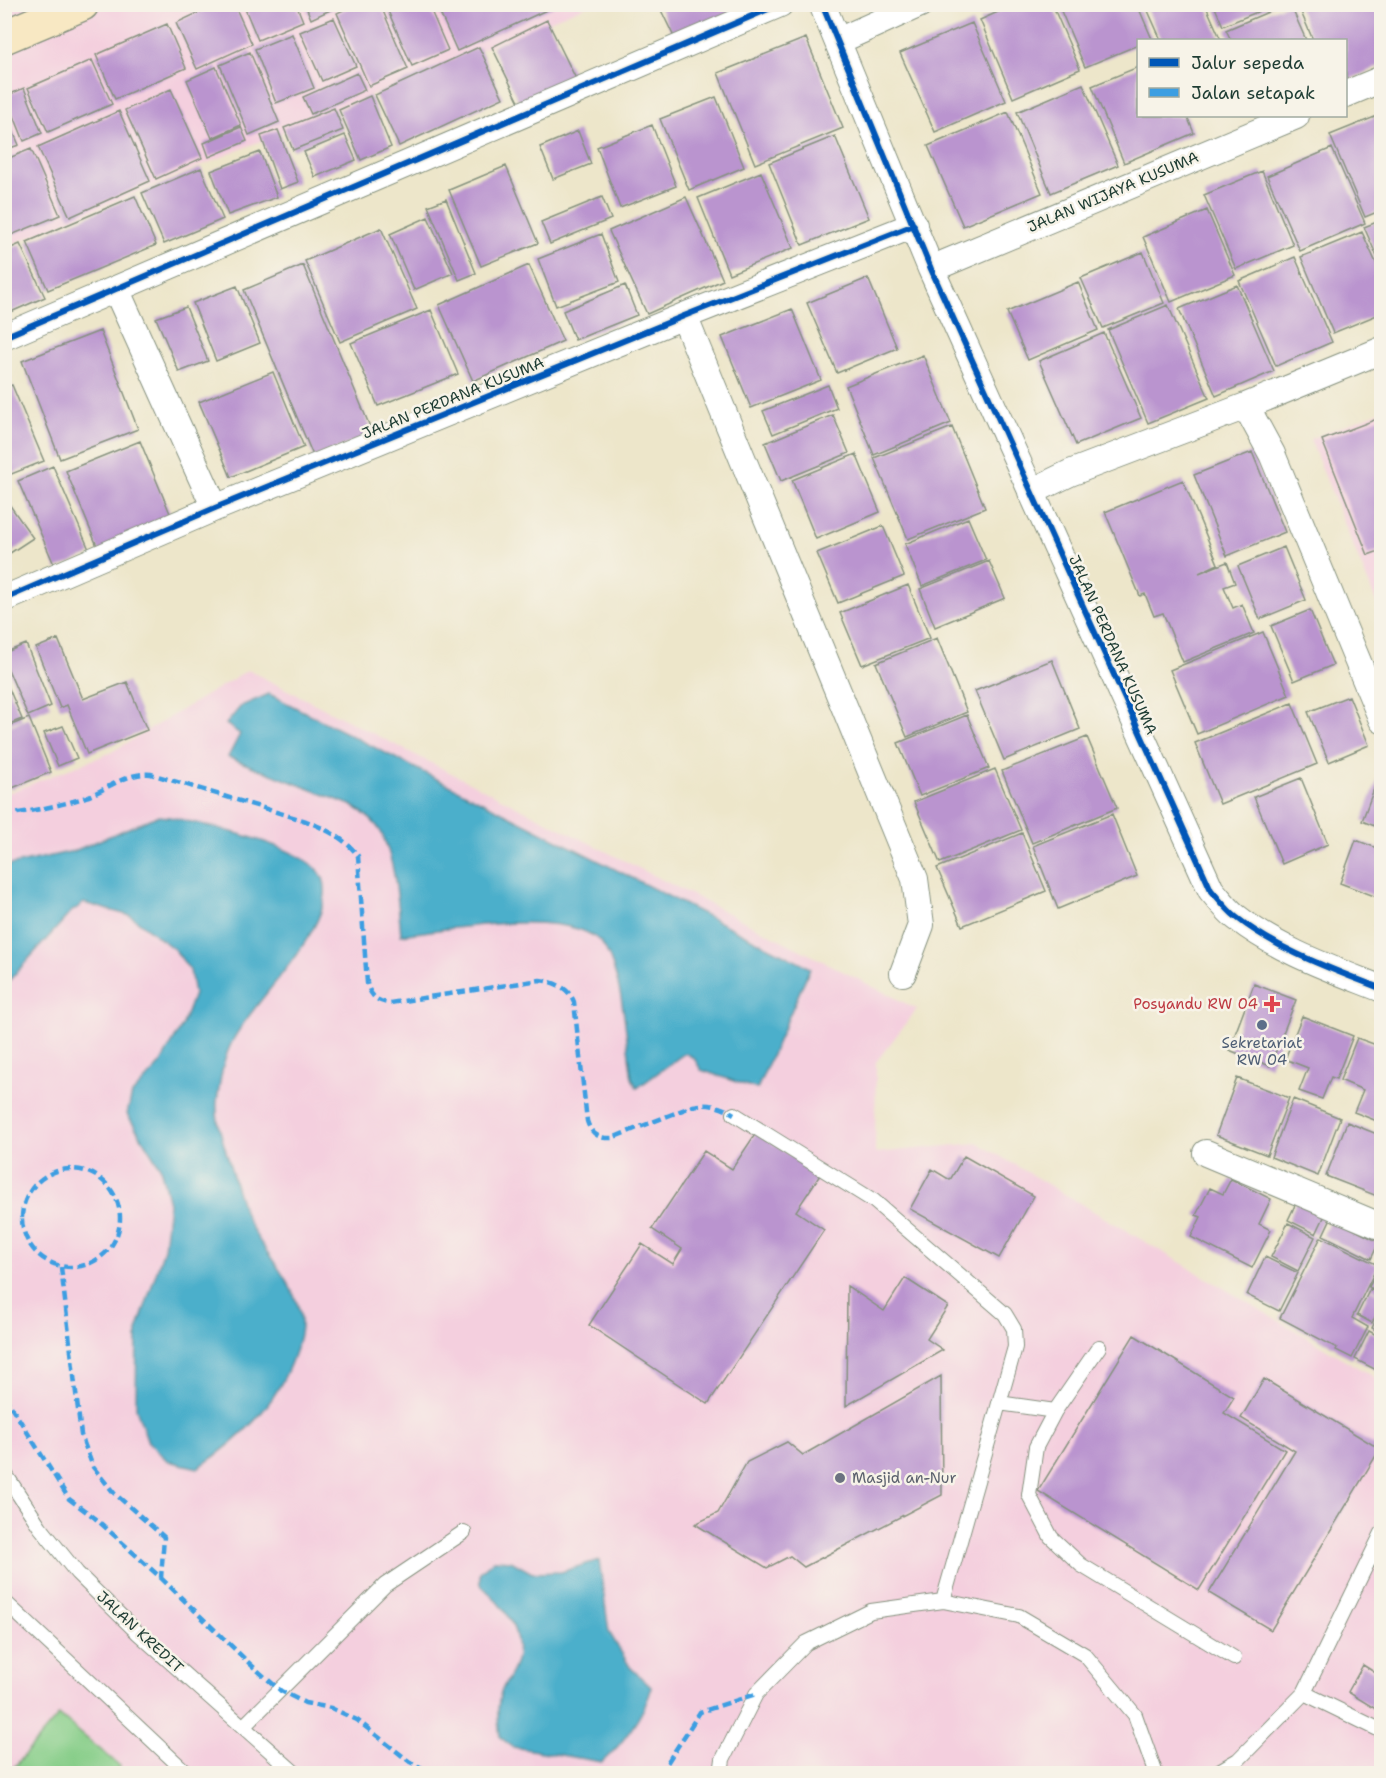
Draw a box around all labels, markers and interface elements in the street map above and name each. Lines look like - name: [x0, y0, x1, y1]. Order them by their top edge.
- legend: [1137, 39, 1347, 117]
- text: Jalur sepeda: [1191, 51, 1304, 75]
- text: Jalan setapak: [1191, 81, 1315, 105]
- street label: JALAN WIJAYA KUSUMA: [1024, 147, 1202, 237]
- street label: JALAN PERDANA KUSUMA: [359, 352, 547, 444]
- street label: JALAN PERDANA KUSUMA: [1064, 552, 1162, 738]
- place label: Posyandu RW 04: [1133, 994, 1258, 1014]
- marker: Posyandu RW 04: [1263, 995, 1281, 1013]
- marker: Sekretariat RW 04: [1255, 1018, 1269, 1032]
- place label: Sekretariat RW 04: [1222, 1033, 1302, 1070]
- place label: Masjid an-Nur: [852, 1468, 957, 1488]
- marker: Masjid an-Nur: [833, 1471, 847, 1485]
- street label: JALAN KREDIT: [92, 1587, 188, 1677]

